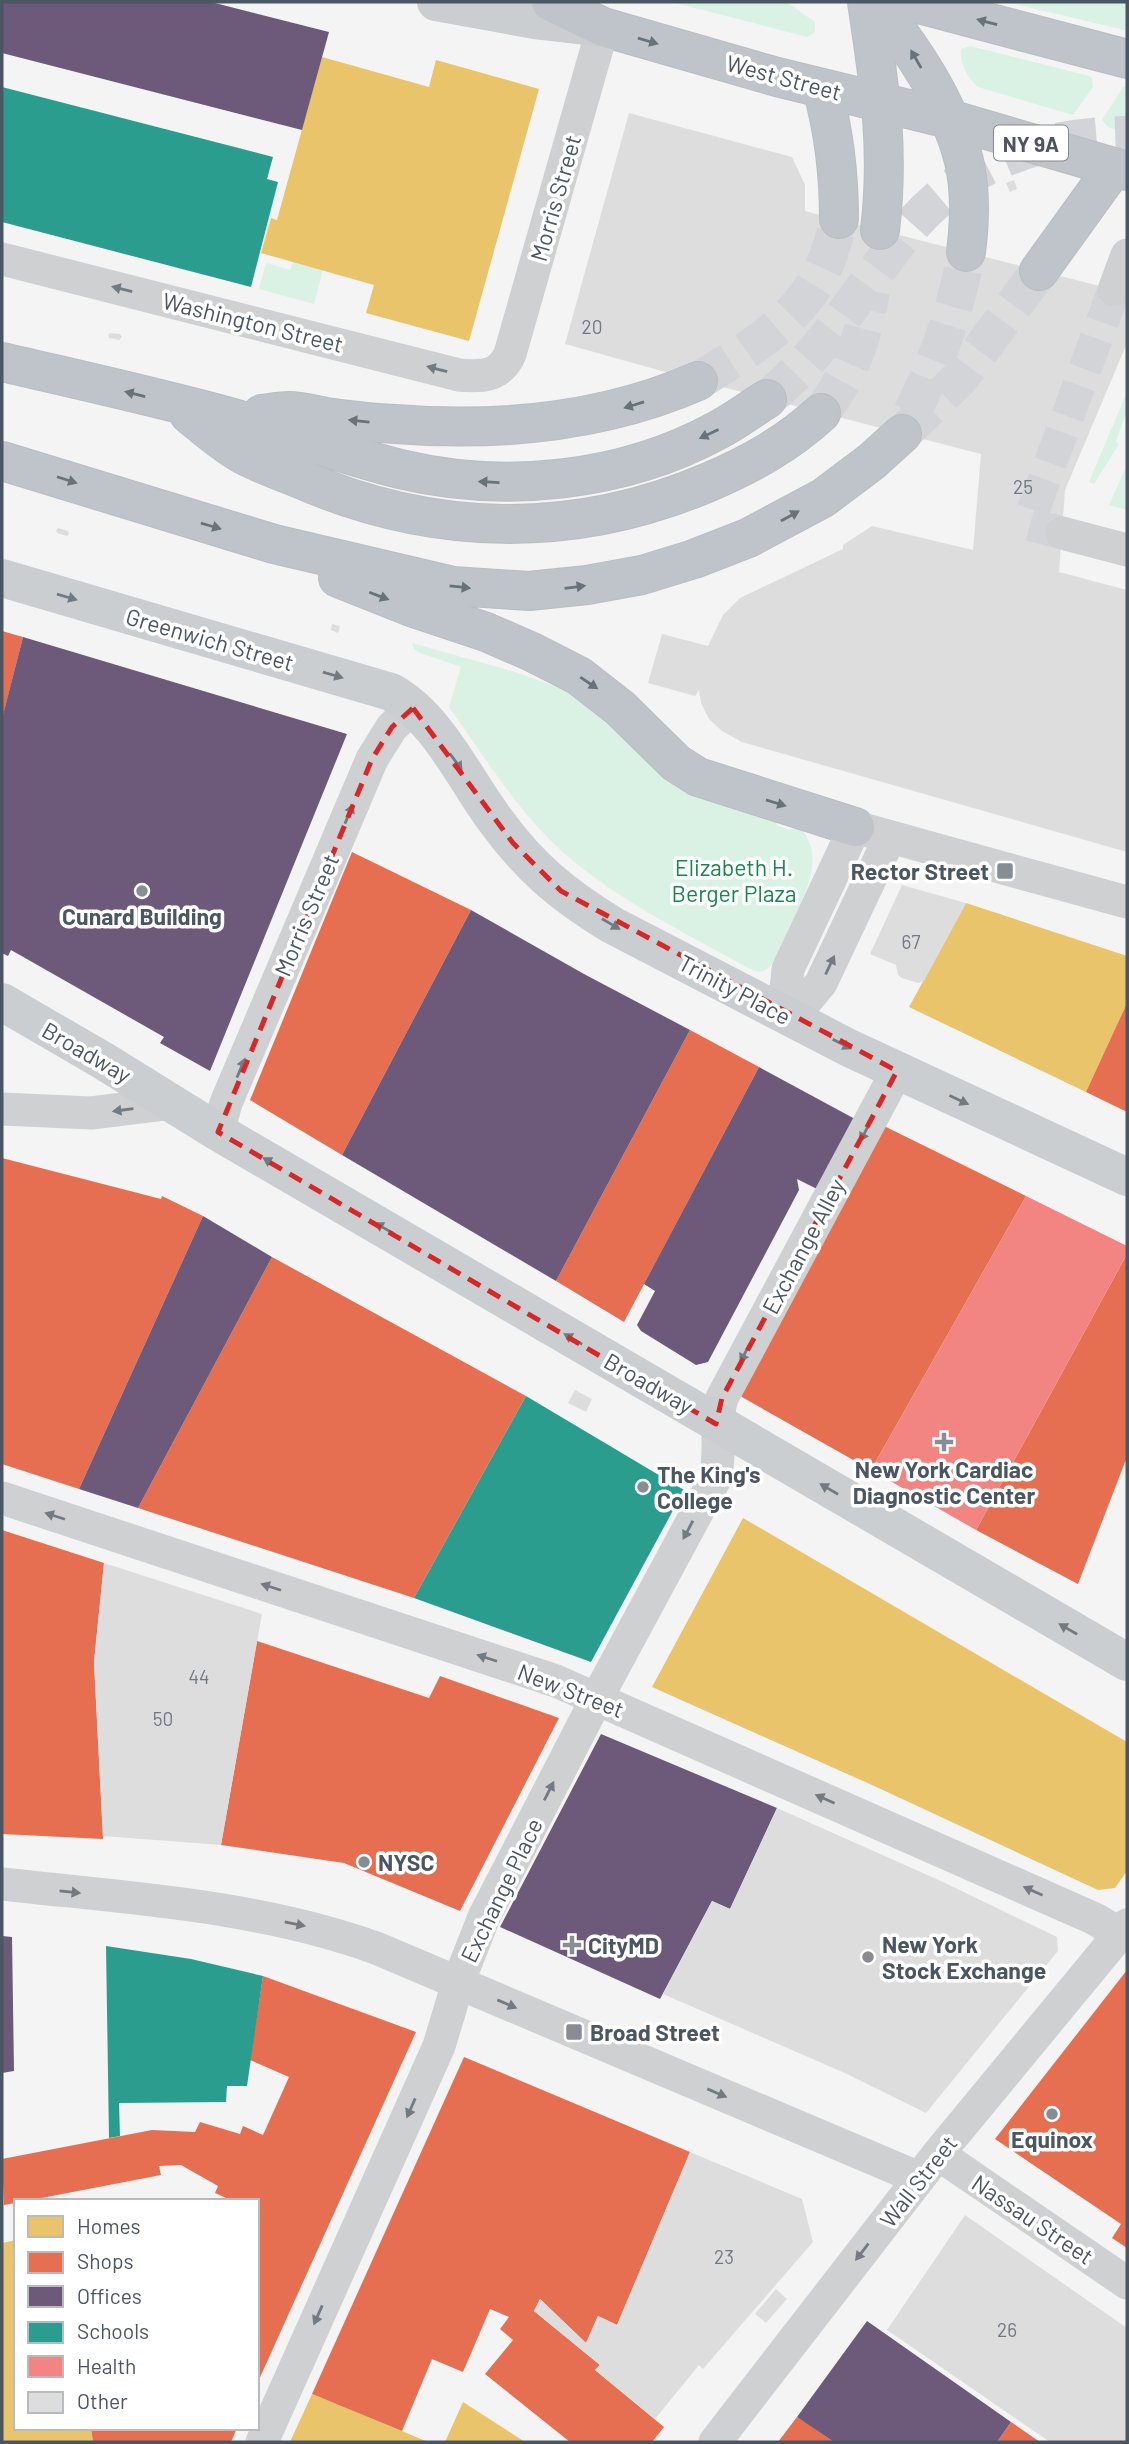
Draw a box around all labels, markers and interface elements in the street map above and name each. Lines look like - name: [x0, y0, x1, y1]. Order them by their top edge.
- one-way arrow: [976, 16, 998, 27]
- one-way arrow: [638, 36, 659, 46]
- street label: West Street: [723, 48, 845, 106]
- one-way arrow: [910, 50, 922, 69]
- road number: NY 9A: [994, 125, 1068, 160]
- street label: Morris Street: [524, 132, 586, 264]
- one-way arrow: [110, 283, 132, 294]
- street label: Washington Street: [160, 286, 346, 358]
- house number: 20: [582, 315, 602, 338]
- one-way arrow: [426, 363, 448, 374]
- one-way arrow: [123, 388, 145, 399]
- one-way arrow: [623, 400, 644, 410]
- one-way arrow: [348, 415, 370, 426]
- one-way arrow: [699, 428, 719, 440]
- one-way arrow: [57, 475, 78, 485]
- house number: 25: [1013, 475, 1033, 498]
- one-way arrow: [478, 476, 500, 487]
- one-way arrow: [780, 510, 799, 522]
- one-way arrow: [201, 521, 222, 531]
- one-way arrow: [449, 581, 471, 592]
- one-way arrow: [564, 581, 586, 592]
- one-way arrow: [369, 590, 390, 601]
- one-way arrow: [57, 593, 78, 603]
- street label: Greenwich Street: [123, 602, 297, 676]
- one-way arrow: [323, 670, 344, 680]
- one-way arrow: [579, 676, 598, 689]
- one-way arrow: [448, 753, 462, 771]
- one-way arrow: [766, 798, 787, 808]
- one-way arrow: [343, 803, 354, 824]
- street label: Morris Street: [268, 850, 344, 980]
- park label: Elizabeth H. Berger Plaza: [672, 853, 796, 907]
- place label: Rector Street: [851, 857, 989, 885]
- marker: Rector Street: [995, 861, 1015, 881]
- marker: Cunard Building: [134, 883, 150, 899]
- place label: Cunard Building: [62, 902, 222, 930]
- one-way arrow: [601, 918, 621, 930]
- house number: 67: [902, 930, 920, 953]
- street label: Trinity Place: [674, 948, 796, 1030]
- one-way arrow: [824, 954, 835, 975]
- street label: Broadway: [38, 1015, 137, 1089]
- one-way arrow: [832, 1039, 852, 1050]
- one-way arrow: [235, 1058, 247, 1078]
- one-way arrow: [949, 1094, 969, 1106]
- one-way arrow: [112, 1105, 134, 1116]
- one-way arrow: [859, 1122, 871, 1141]
- one-way arrow: [263, 1157, 282, 1169]
- street label: Exchange Alley: [756, 1173, 851, 1318]
- one-way arrow: [374, 1222, 394, 1234]
- one-way arrow: [564, 1333, 583, 1345]
- one-way arrow: [740, 1344, 752, 1364]
- street label: Broadway: [600, 1346, 699, 1420]
- marker: New York Cardiac Diagnostic Center: [934, 1432, 954, 1452]
- place label: New York Cardiac Diagnostic Center: [853, 1455, 1035, 1509]
- place label: The King's College: [657, 1460, 761, 1514]
- marker: The King's College: [635, 1479, 651, 1495]
- one-way arrow: [819, 1483, 838, 1495]
- one-way arrow: [44, 1510, 65, 1521]
- one-way arrow: [682, 1520, 693, 1540]
- one-way arrow: [260, 1581, 281, 1592]
- one-way arrow: [1058, 1622, 1077, 1635]
- one-way arrow: [477, 1652, 498, 1663]
- street label: New Street: [514, 1657, 628, 1723]
- house number: 44: [189, 1665, 209, 1688]
- house number: 50: [153, 1707, 173, 1730]
- one-way arrow: [543, 1782, 555, 1801]
- one-way arrow: [815, 1793, 835, 1805]
- street label: Exchange Place: [454, 1813, 548, 1967]
- place label: NYSC: [378, 1848, 435, 1876]
- marker: NYSC: [356, 1854, 372, 1870]
- one-way arrow: [1023, 1885, 1043, 1897]
- one-way arrow: [59, 1887, 81, 1898]
- one-way arrow: [284, 1918, 306, 1929]
- place label: New York Stock Exchange: [882, 1930, 1046, 1984]
- place label: CityMD: [588, 1931, 659, 1959]
- marker: CityMD: [562, 1935, 582, 1955]
- marker: New York Stock Exchange: [860, 1949, 876, 1965]
- one-way arrow: [497, 1998, 517, 2010]
- place label: Broad Street: [590, 2018, 720, 2046]
- marker: Broad Street: [564, 2022, 584, 2042]
- one-way arrow: [706, 2087, 727, 2098]
- one-way arrow: [405, 2098, 417, 2118]
- marker: Equinox: [1044, 2106, 1060, 2122]
- place label: Equinox: [1011, 2125, 1093, 2153]
- street label: Wall Street: [873, 2130, 963, 2232]
- street label: Nassau Street: [967, 2168, 1099, 2270]
- legend: [14, 2199, 259, 2430]
- text: Homes: [77, 2213, 141, 2238]
- one-way arrow: [856, 2243, 870, 2261]
- house number: 23: [714, 2245, 734, 2268]
- text: Shops: [77, 2248, 134, 2273]
- text: Offices: [77, 2283, 142, 2308]
- one-way arrow: [312, 2305, 323, 2326]
- text: Schools: [77, 2318, 149, 2343]
- house number: 26: [997, 2318, 1017, 2341]
- text: Health: [77, 2353, 136, 2378]
- text: Other: [77, 2388, 128, 2413]

